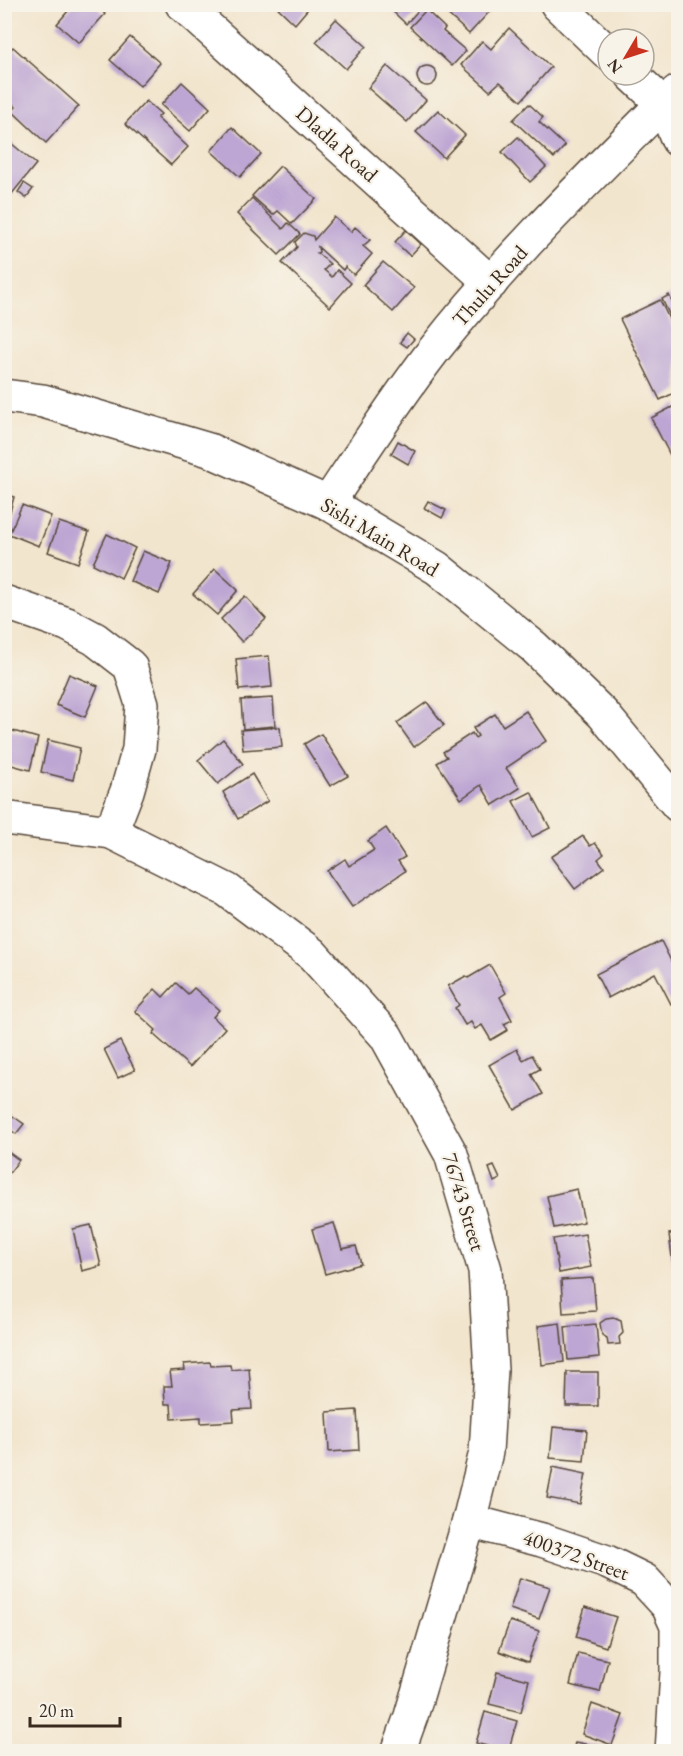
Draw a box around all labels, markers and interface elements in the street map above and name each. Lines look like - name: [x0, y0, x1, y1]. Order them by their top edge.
- north arrow: [596, 27, 656, 87]
- text: N: [602, 54, 627, 78]
- street label: Dladla Road: [291, 100, 384, 188]
- street label: Thulu Road: [446, 239, 533, 332]
- street label: Sishi Main Road: [316, 491, 445, 583]
- street label: 76743 Street: [437, 1150, 492, 1254]
- street label: 400372 Street: [519, 1523, 633, 1586]
- scale bar: [30, 1690, 120, 1728]
- text: 20 m: [39, 1699, 74, 1722]

